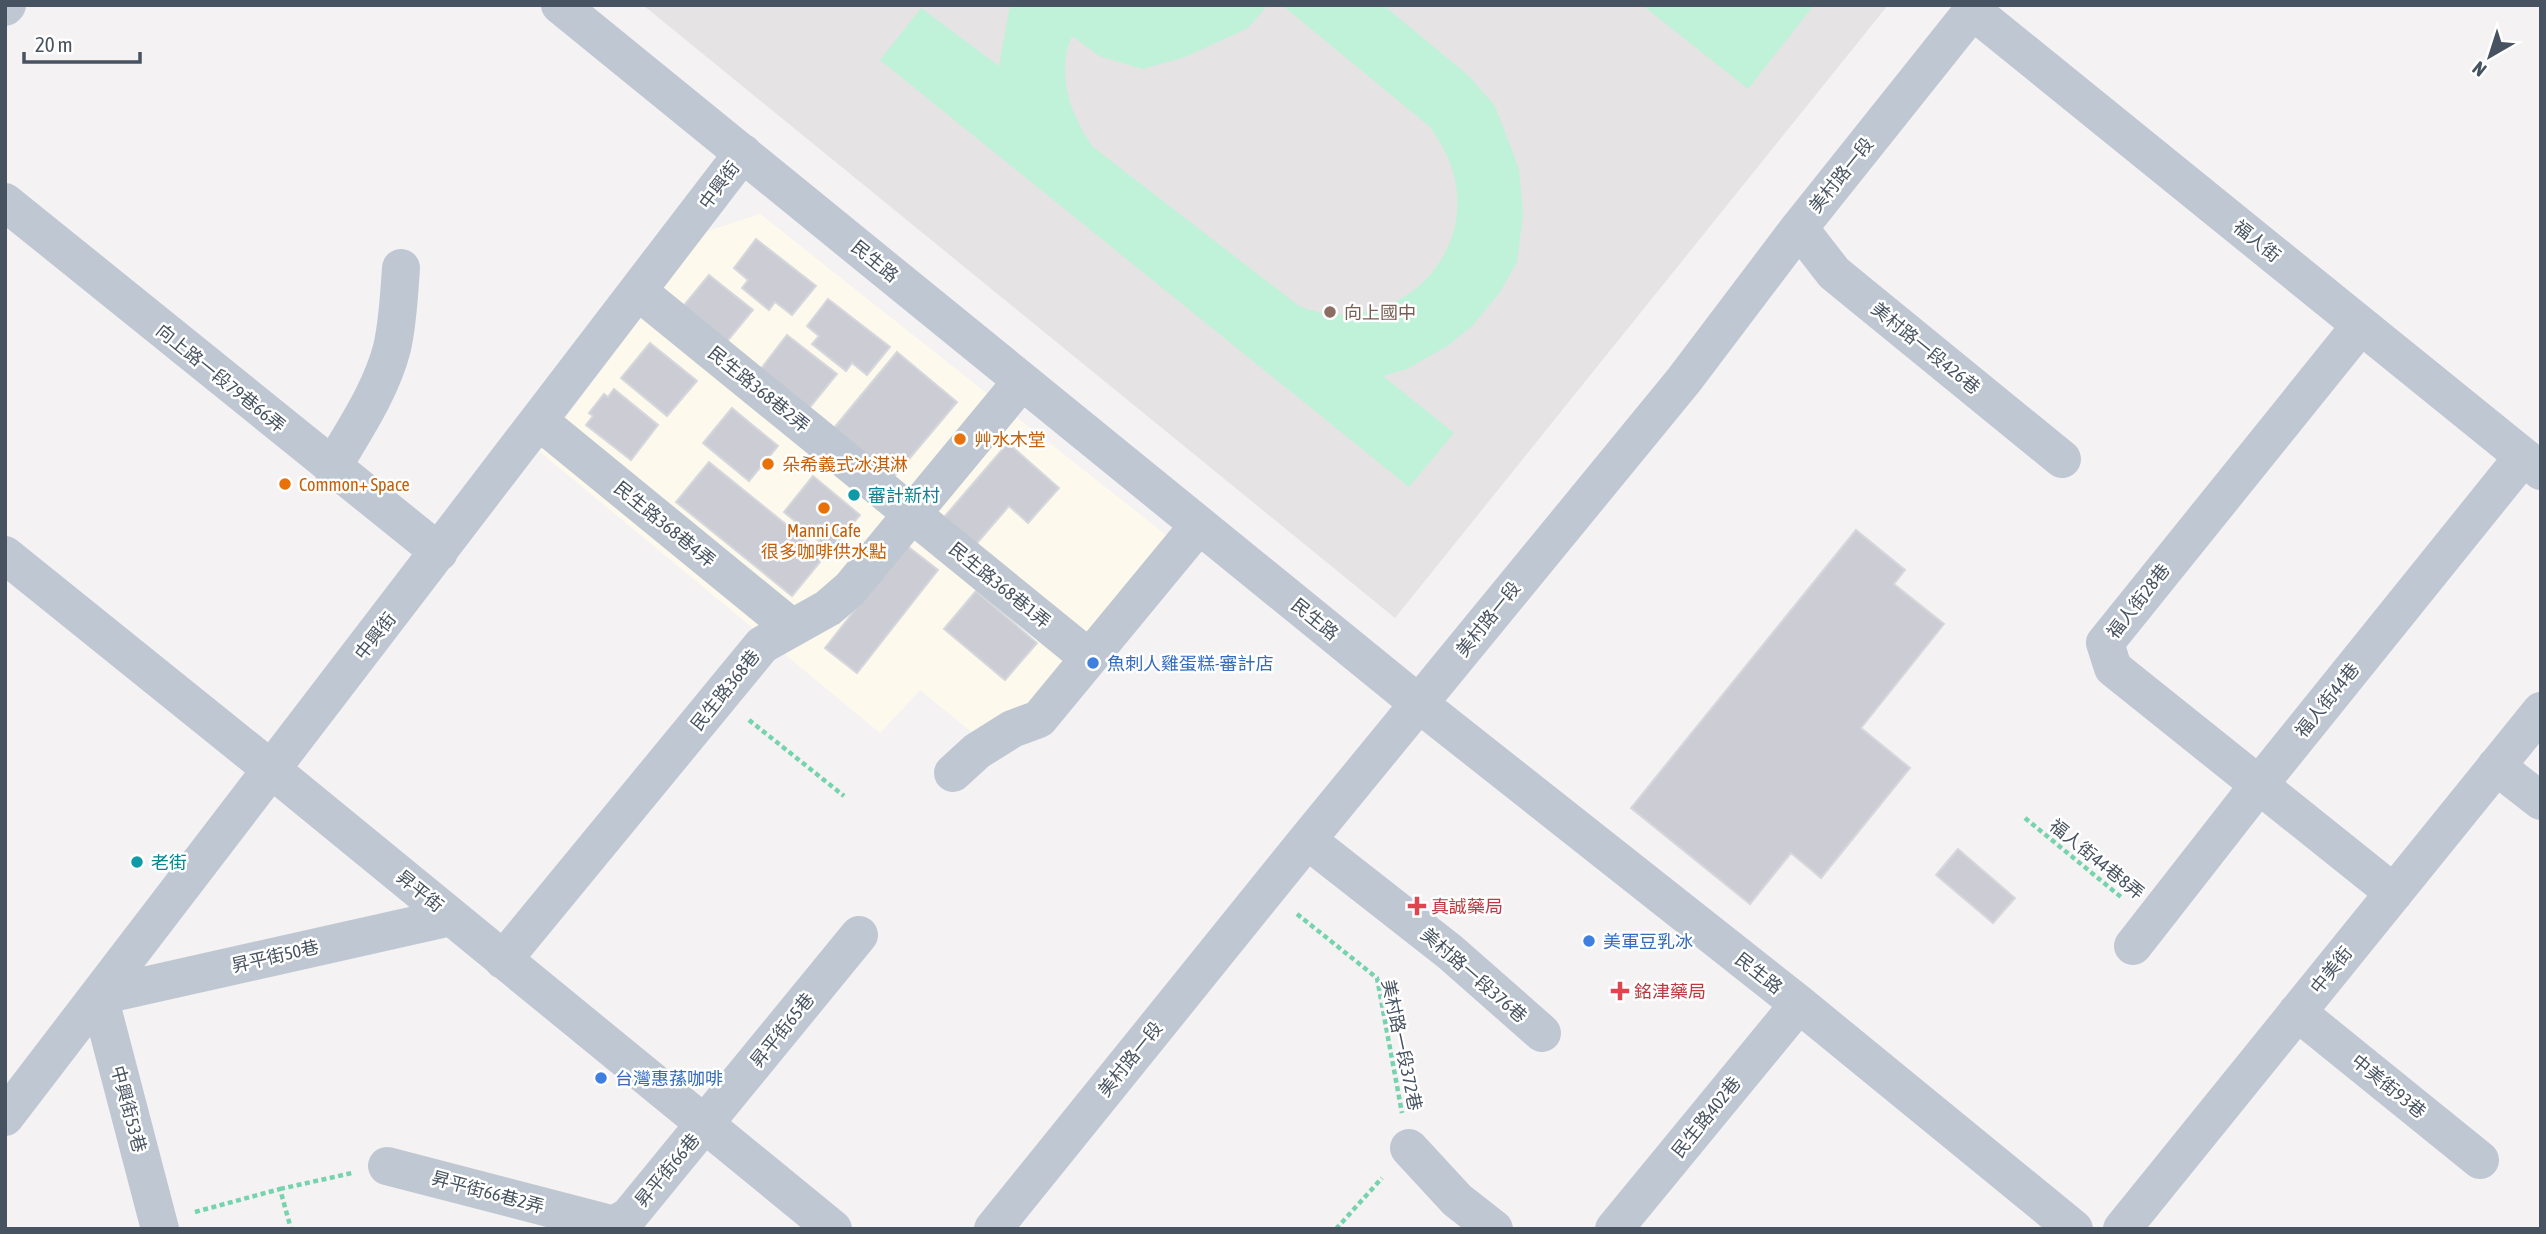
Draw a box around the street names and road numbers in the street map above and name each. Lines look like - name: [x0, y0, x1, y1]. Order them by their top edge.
- street label: 美村路一段: [1805, 133, 1877, 217]
- street label: 中興街: [694, 157, 744, 213]
- street label: 福人街: [2229, 216, 2285, 266]
- street label: 民生路: [847, 236, 903, 286]
- street label: 美村路一段426巷: [1868, 298, 1984, 398]
- street label: 向上路一段79巷66弄: [152, 320, 290, 436]
- street label: 民生路368巷2弄: [704, 342, 814, 436]
- street label: 民生路368巷4弄: [610, 477, 720, 571]
- street label: 民生路368巷1弄: [945, 538, 1055, 632]
- street label: 福人街28巷: [2102, 559, 2174, 643]
- street label: 美村路一段: [1452, 577, 1524, 661]
- street label: 民生路: [1287, 594, 1343, 644]
- street label: 中興街: [350, 608, 400, 664]
- street label: 民生路368巷: [686, 646, 764, 734]
- street label: 福人街44巷: [2291, 659, 2363, 741]
- street label: 福人街44巷8弄: [2046, 815, 2148, 903]
- street label: 昇平街: [392, 866, 448, 916]
- street label: 美村路一段376巷: [1417, 923, 1531, 1027]
- street label: 昇平街50巷: [229, 936, 321, 976]
- street label: 中美街: [2306, 942, 2356, 998]
- street label: 民生路: [1731, 948, 1787, 998]
- street label: 美村路一段372巷: [1378, 978, 1426, 1112]
- street label: 昇平街65巷: [746, 989, 818, 1071]
- street label: 美村路一段: [1094, 1017, 1166, 1101]
- street label: 中美街93巷: [2348, 1050, 2430, 1122]
- street label: 中興街53巷: [107, 1063, 151, 1155]
- street label: 民生路402巷: [1667, 1073, 1745, 1161]
- street label: 昇平街66巷: [630, 1129, 704, 1211]
- street label: 昇平街66巷2弄: [430, 1167, 546, 1217]

